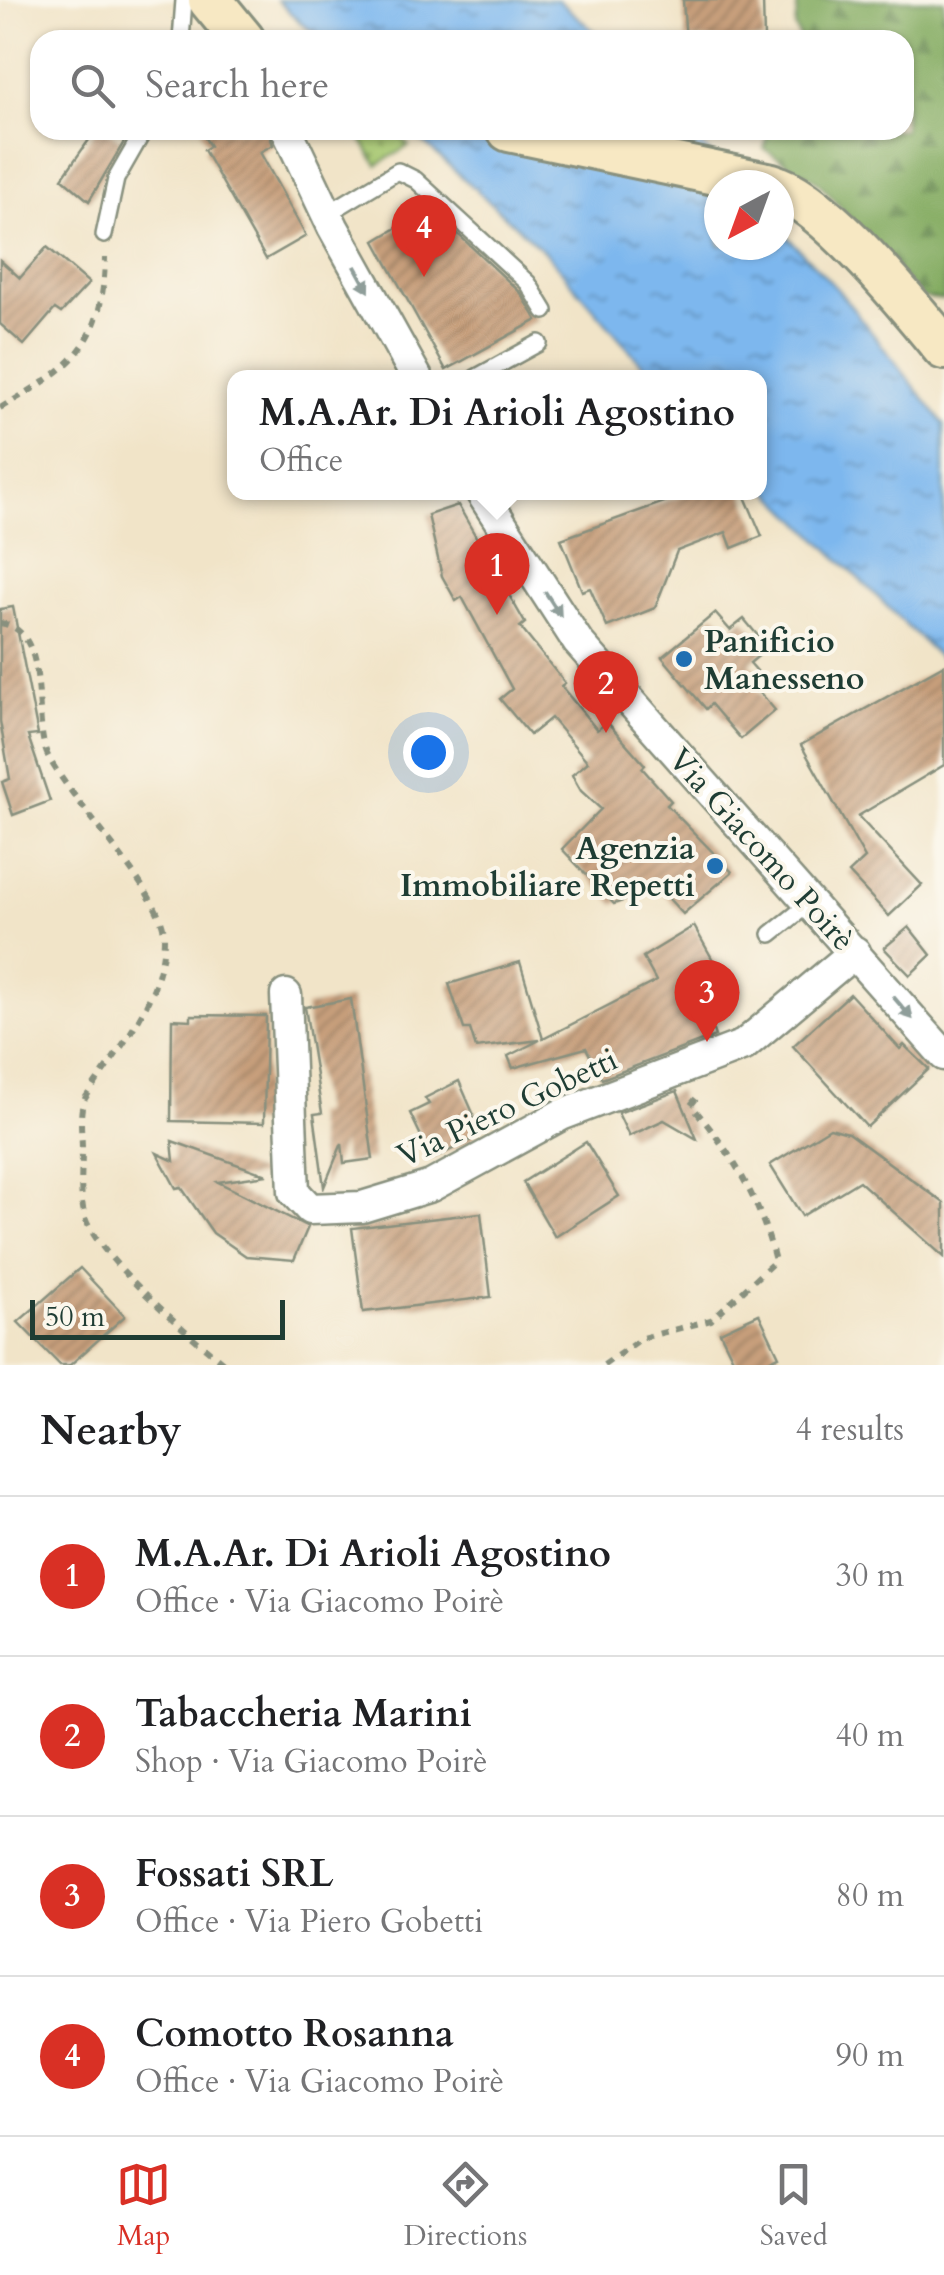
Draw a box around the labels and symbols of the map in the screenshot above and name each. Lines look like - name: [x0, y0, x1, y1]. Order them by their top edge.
- north arrow: [704, 170, 794, 260]
- pin: 4: [392, 194, 456, 277]
- one-way arrow: [354, 265, 371, 294]
- pin: 1: [464, 532, 530, 615]
- one-way arrow: [544, 590, 562, 617]
- place label: Panificio Manesseno: [704, 620, 864, 701]
- marker: Panificio Manesseno: [673, 648, 695, 670]
- pin: 2: [574, 650, 638, 733]
- your location: [403, 727, 454, 778]
- street label: Via Giacomo Poirè: [658, 739, 864, 961]
- place label: Agenzia Immobiliare Repetti: [400, 827, 695, 908]
- marker: Agenzia Immobiliare Repetti: [704, 855, 726, 877]
- pin: 3: [674, 960, 740, 1042]
- one-way arrow: [892, 995, 914, 1020]
- street label: Via Piero Gobetti: [390, 1038, 625, 1178]
- scale bar: [30, 1295, 285, 1340]

